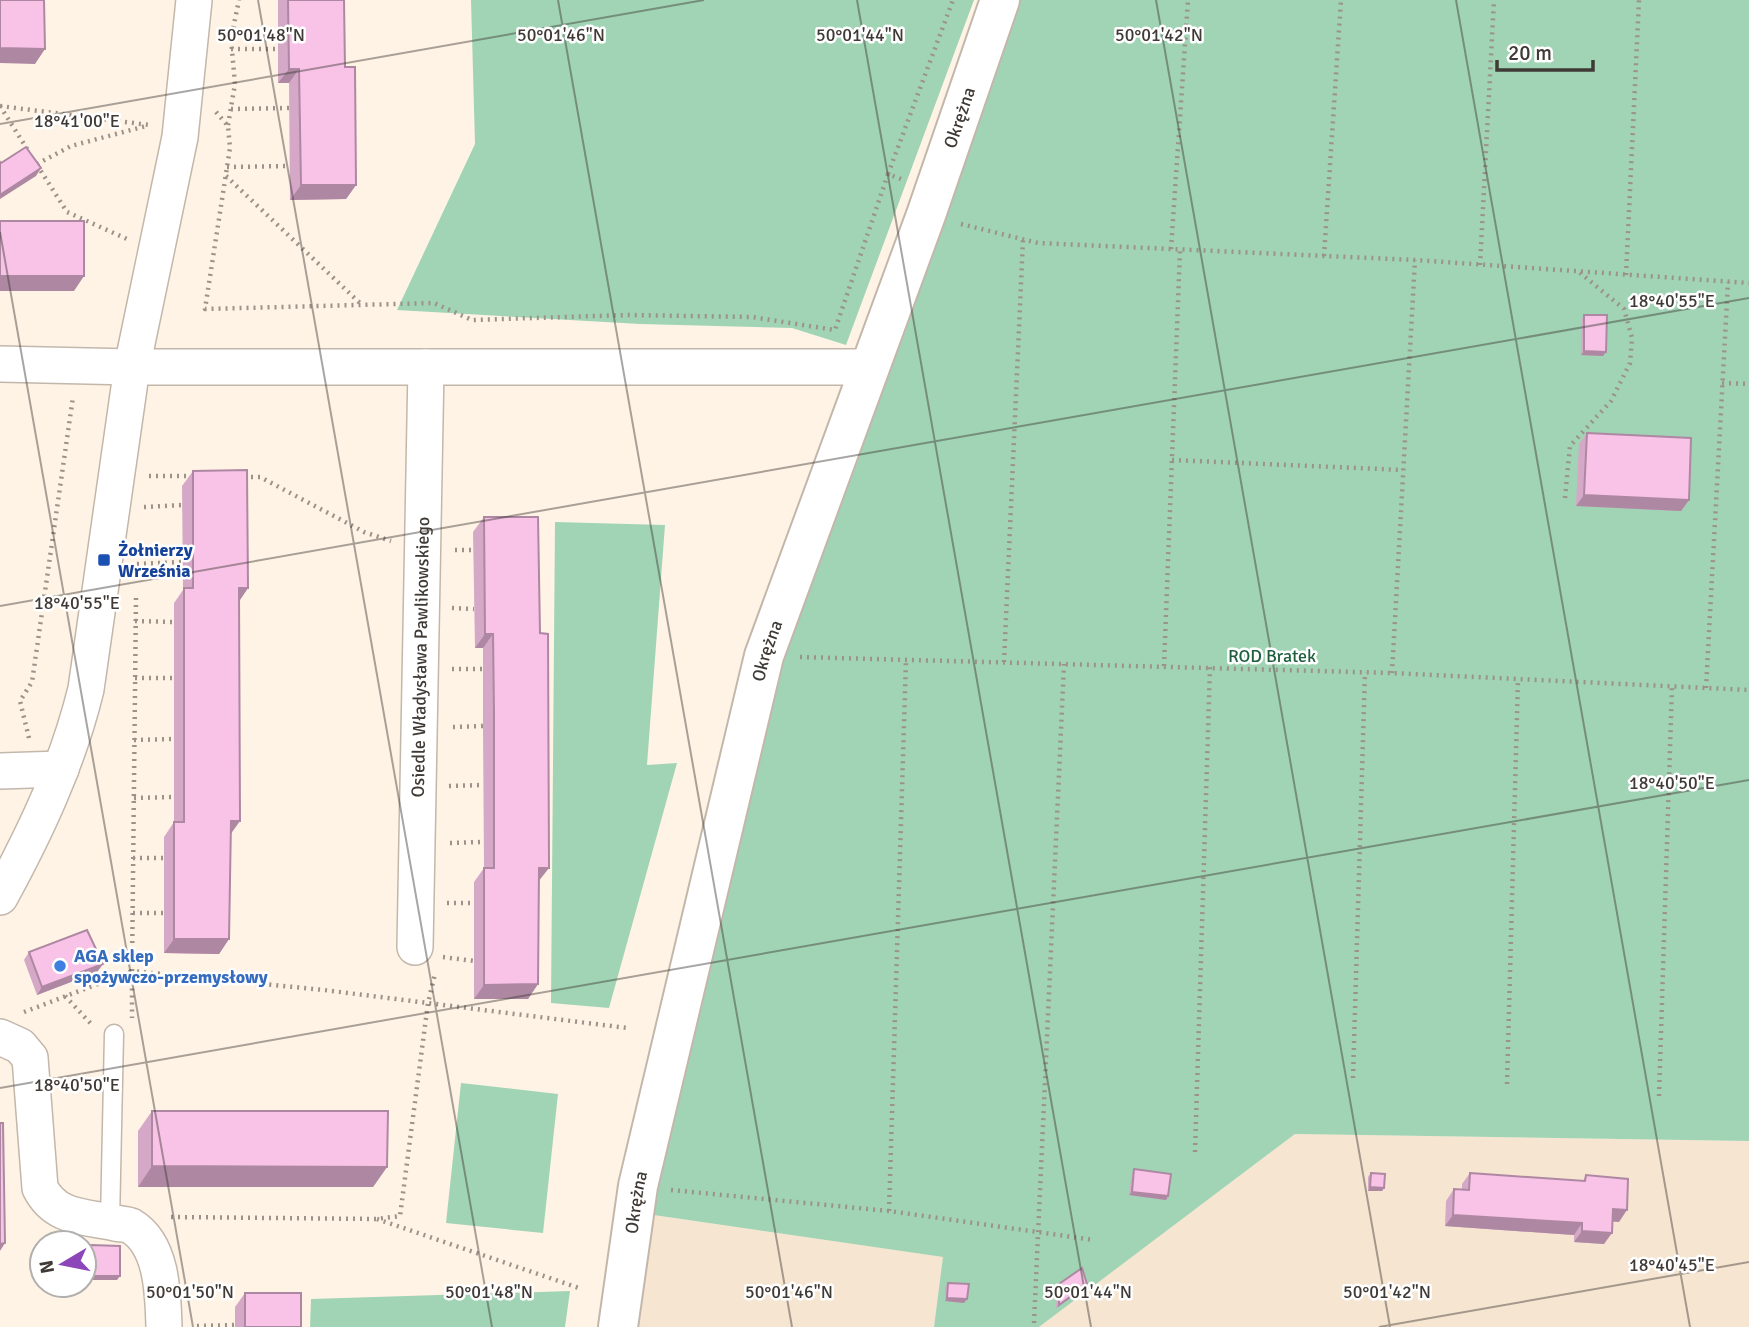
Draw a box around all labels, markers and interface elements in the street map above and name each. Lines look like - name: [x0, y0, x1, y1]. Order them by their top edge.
- text: 50°01'48"N: [217, 24, 305, 46]
- text: 50°01'46"N: [517, 24, 605, 46]
- text: 50°01'44"N: [816, 24, 904, 46]
- text: 50°01'42"N: [1115, 24, 1203, 46]
- scale bar: [1497, 28, 1593, 72]
- text: 20 m: [1508, 40, 1552, 66]
- street label: Okrężna: [939, 84, 980, 151]
- text: 18°41'00"E: [34, 110, 120, 132]
- text: 18°40'55"E: [1629, 290, 1715, 312]
- street label: Osiedle Władysława Pawlikowskiego: [407, 516, 434, 798]
- place label: Żołnierzy Września: [118, 539, 193, 582]
- marker: Żołnierzy Września: [96, 552, 112, 568]
- text: 18°40'55"E: [34, 592, 120, 614]
- street label: Okrężna: [747, 617, 787, 684]
- park label: ROD Bratek: [1228, 645, 1316, 667]
- text: 18°40'50"E: [1629, 772, 1715, 794]
- place label: AGA sklep spożywczo-przemysłowy: [74, 945, 268, 988]
- marker: AGA sklep spożywczo-przemysłowy: [52, 958, 68, 974]
- text: 18°40'50"E: [34, 1074, 120, 1096]
- street label: Okrężna: [620, 1169, 652, 1235]
- north arrow: [28, 1229, 98, 1299]
- text: 18°40'45"E: [1629, 1254, 1715, 1276]
- text: N: [34, 1258, 60, 1275]
- text: 50°01'50"N: [146, 1281, 234, 1303]
- text: 50°01'48"N: [445, 1281, 533, 1303]
- text: 50°01'46"N: [745, 1281, 833, 1303]
- text: 50°01'44"N: [1044, 1281, 1132, 1303]
- text: 50°01'42"N: [1343, 1281, 1431, 1303]

